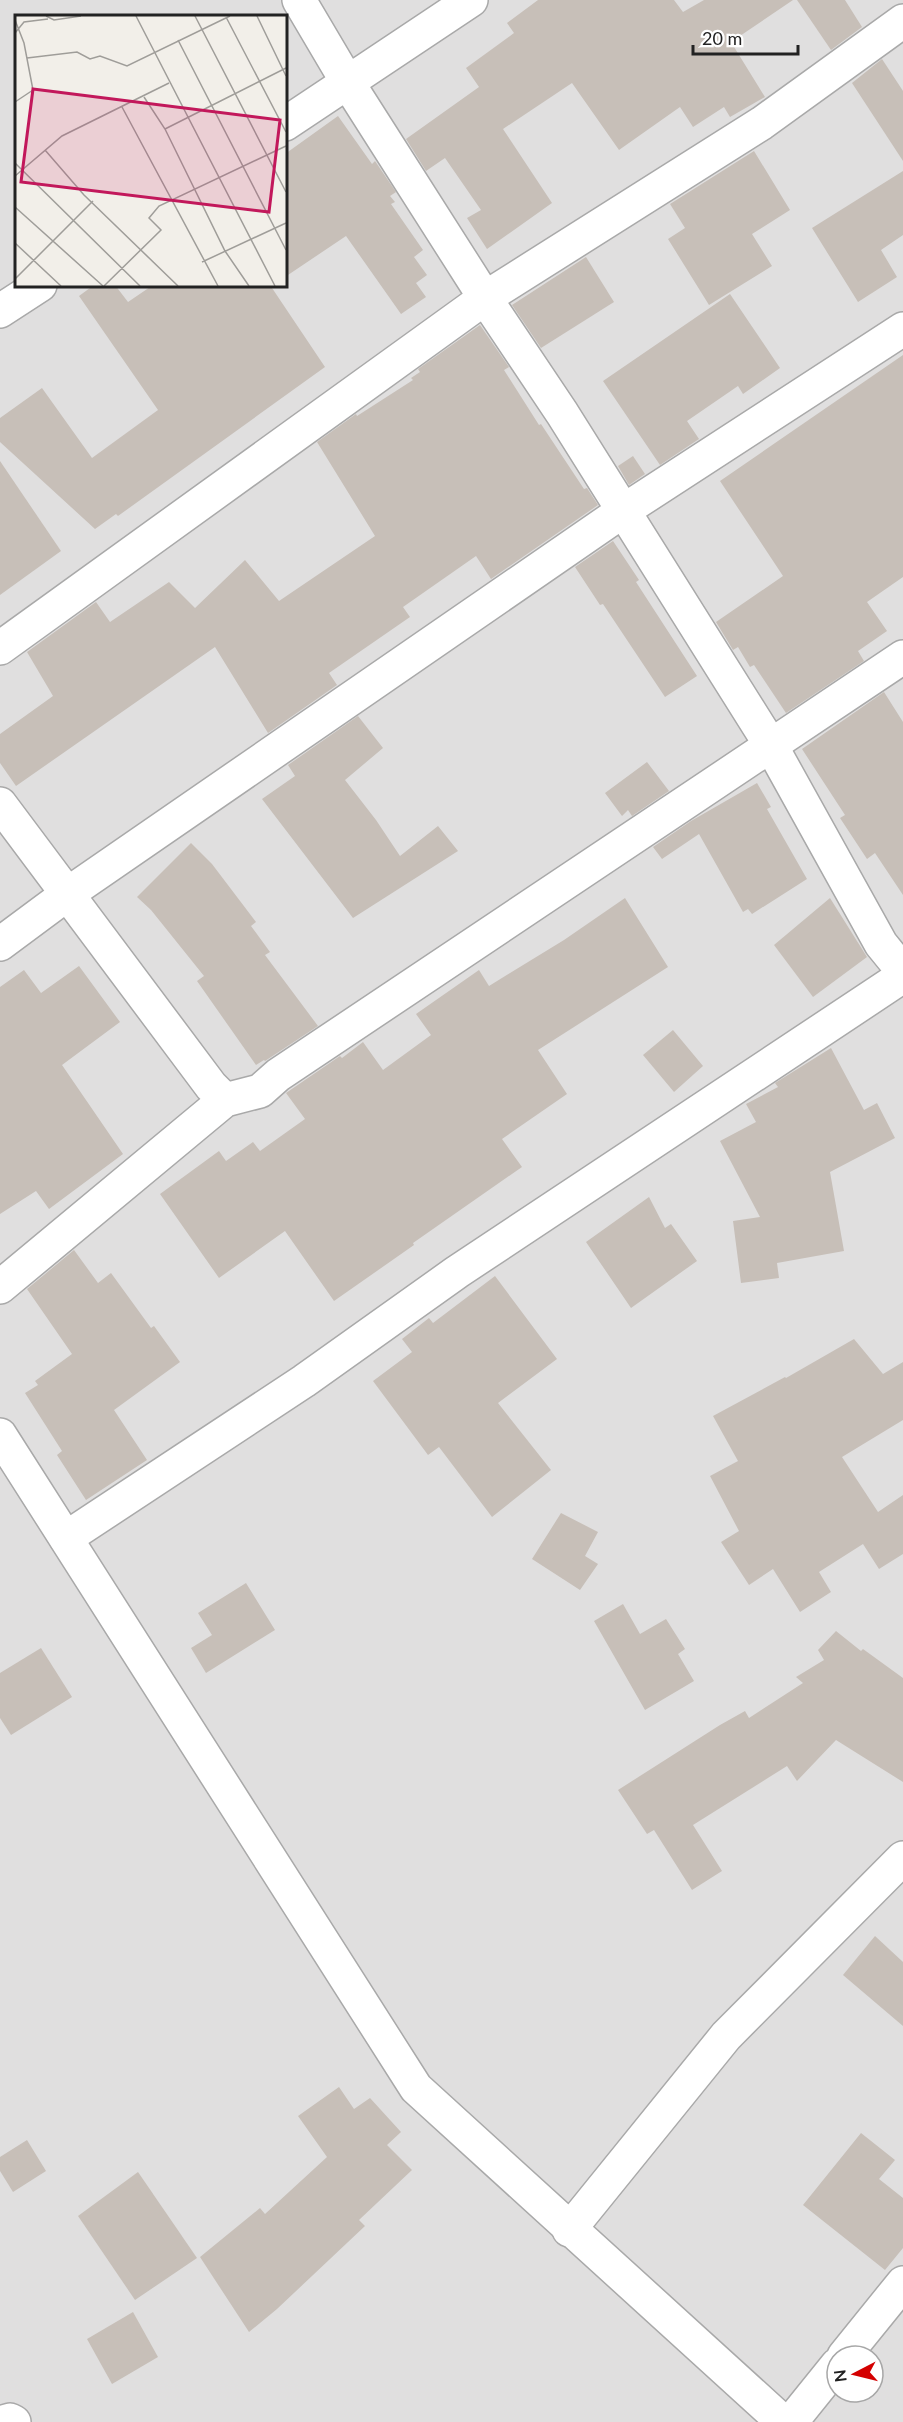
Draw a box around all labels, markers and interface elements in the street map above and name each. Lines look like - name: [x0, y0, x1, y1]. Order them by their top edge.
- inset map: [15, 15, 286, 286]
- scale bar: [693, 18, 798, 56]
- text: 20 m: [702, 27, 742, 49]
- north arrow: [825, 2344, 885, 2404]
- text: N: [829, 2369, 850, 2383]

